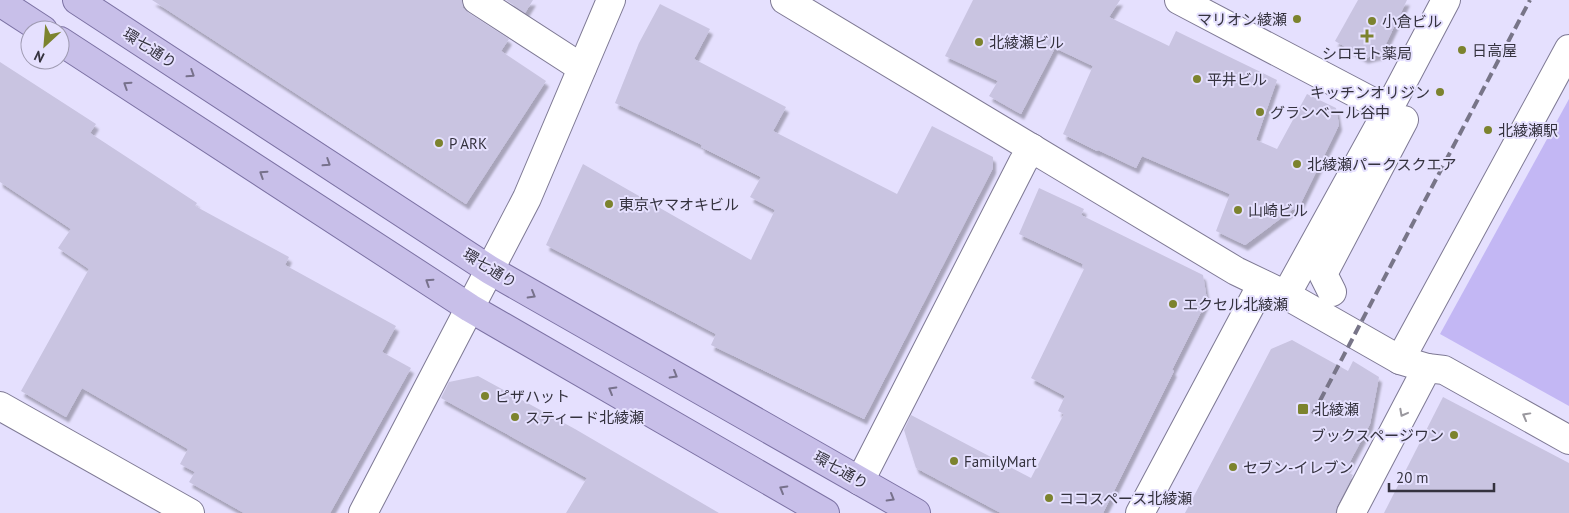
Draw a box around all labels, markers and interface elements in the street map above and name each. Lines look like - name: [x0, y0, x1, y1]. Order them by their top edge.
- place label: マリオン綾瀬: [1197, 10, 1287, 29]
- place label: 小倉ビル: [1382, 12, 1442, 31]
- marker: マリオン綾瀬: [1291, 13, 1303, 25]
- marker: 小倉ビル: [1366, 15, 1378, 27]
- north arrow: [20, 20, 70, 70]
- street label: 環七通り: [120, 24, 180, 72]
- marker: シロモト薬局: [1361, 30, 1373, 42]
- place label: 北綾瀬ビル: [989, 33, 1064, 52]
- marker: 北綾瀬ビル: [973, 36, 985, 48]
- place label: 日高屋: [1472, 41, 1517, 60]
- place label: シロモト薬局: [1322, 44, 1412, 63]
- marker: 日高屋: [1456, 44, 1468, 56]
- text: N: [31, 47, 47, 67]
- one-way arrow: [186, 68, 195, 78]
- place label: 平井ビル: [1207, 70, 1267, 89]
- marker: 平井ビル: [1191, 73, 1203, 85]
- one-way arrow: [124, 82, 133, 91]
- place label: キッチンオリジン: [1310, 83, 1430, 102]
- marker: キッチンオリジン: [1434, 86, 1446, 98]
- place label: グランベール谷中: [1270, 103, 1390, 122]
- marker: グランベール谷中: [1254, 106, 1266, 118]
- place label: 北綾瀬駅: [1498, 121, 1558, 140]
- marker: 北綾瀬駅: [1482, 124, 1494, 136]
- place label: P ARK: [449, 134, 487, 153]
- marker: P ARK: [433, 137, 445, 149]
- place label: 北綾瀬パークスクエア: [1307, 155, 1457, 174]
- one-way arrow: [322, 157, 331, 167]
- marker: 北綾瀬パークスクエア: [1291, 158, 1303, 170]
- one-way arrow: [260, 170, 269, 180]
- place label: 東京ヤマオキビル: [619, 195, 739, 214]
- marker: 東京ヤマオキビル: [603, 198, 615, 210]
- place label: 山崎ビル: [1248, 201, 1308, 220]
- marker: 山崎ビル: [1232, 204, 1244, 216]
- street label: 環七通り: [460, 244, 520, 292]
- one-way arrow: [425, 279, 434, 288]
- one-way arrow: [527, 288, 536, 298]
- place label: エクセル北綾瀬: [1183, 295, 1288, 314]
- marker: エクセル北綾瀬: [1167, 298, 1179, 310]
- one-way arrow: [668, 369, 677, 379]
- one-way arrow: [609, 386, 618, 396]
- place label: ピザハット: [495, 387, 570, 406]
- marker: ピザハット: [479, 390, 491, 402]
- place label: 北綾瀬: [1314, 400, 1359, 419]
- marker: 北綾瀬: [1296, 402, 1310, 416]
- place label: スティード北綾瀬: [525, 408, 644, 427]
- one-way arrow: [1399, 408, 1409, 417]
- marker: スティード北綾瀬: [509, 411, 521, 423]
- one-way arrow: [1523, 412, 1532, 422]
- place label: ブックスページワン: [1311, 426, 1444, 445]
- marker: ブックスページワン: [1448, 429, 1460, 441]
- street label: 環七通り: [810, 447, 872, 493]
- place label: FamilyMart: [964, 452, 1037, 471]
- marker: FamilyMart: [948, 455, 960, 467]
- place label: セブン-イレブン: [1243, 458, 1353, 477]
- scale bar: [1389, 460, 1494, 492]
- marker: セブン-イレブン: [1227, 461, 1239, 473]
- text: 20 m: [1396, 468, 1429, 487]
- one-way arrow: [780, 485, 789, 495]
- place label: ココスペース北綾瀬: [1059, 489, 1192, 508]
- one-way arrow: [886, 492, 895, 502]
- marker: ココスペース北綾瀬: [1043, 492, 1055, 504]

